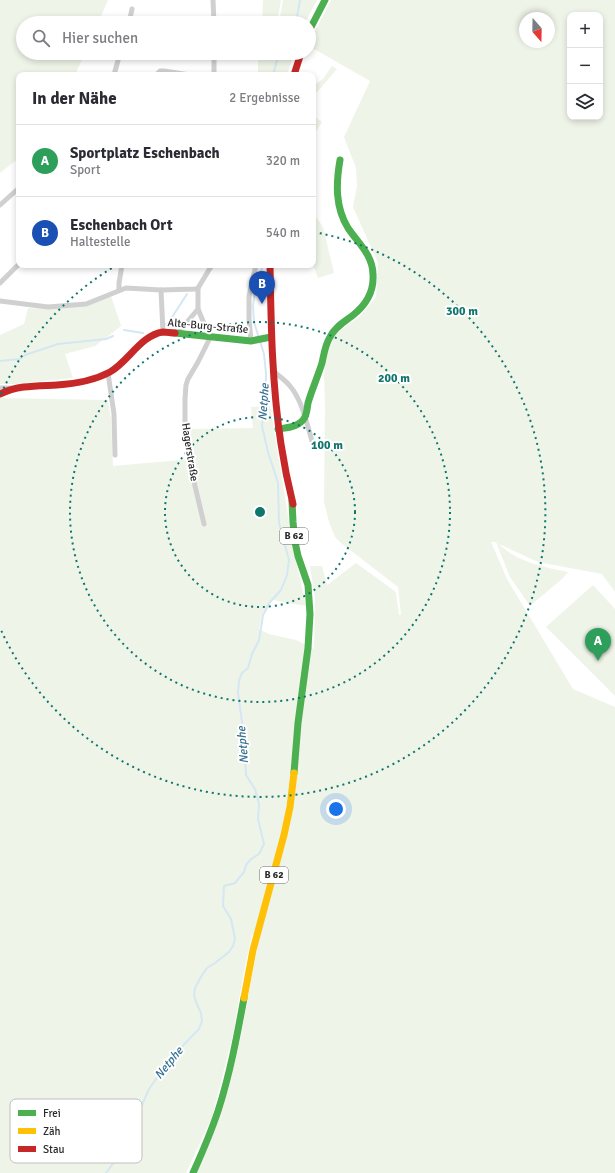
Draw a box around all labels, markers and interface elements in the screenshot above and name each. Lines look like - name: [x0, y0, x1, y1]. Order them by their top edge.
- north arrow: [519, 12, 555, 48]
- map controls: [567, 12, 603, 120]
- button: +: [567, 12, 603, 48]
- search box: [16, 16, 316, 60]
- icon: search: [30, 27, 52, 49]
- text: Hier suchen: [62, 29, 138, 47]
- button: −: [567, 48, 603, 84]
- button: layers: [567, 84, 603, 120]
- text: In der Nähe: [32, 88, 117, 109]
- text: 2 Ergebnisse: [229, 90, 300, 106]
- text: Sportplatz Eschenbach: [70, 144, 220, 162]
- text: A: [41, 153, 49, 169]
- text: 320 m: [266, 153, 300, 169]
- text: Sport: [70, 162, 100, 178]
- text: Eschenbach Ort: [70, 216, 173, 234]
- text: B: [41, 225, 49, 241]
- text: 540 m: [266, 225, 300, 241]
- text: Haltestelle: [70, 234, 130, 250]
- pin: B: [249, 271, 275, 304]
- text: 300 m: [446, 304, 478, 319]
- street label: Alte-Burg-Straße: [167, 316, 249, 336]
- text: 200 m: [378, 371, 410, 386]
- water label: Netphe: [255, 382, 273, 421]
- street label: Hagerstraße: [179, 422, 201, 482]
- text: 100 m: [311, 438, 343, 453]
- centre of rings: [253, 505, 267, 519]
- road number: B 62: [280, 528, 308, 544]
- pin: A: [585, 628, 611, 661]
- water label: Netphe: [234, 725, 252, 764]
- your location: [326, 799, 346, 819]
- road number: B 62: [260, 867, 288, 883]
- water label: Netphe: [151, 1043, 187, 1082]
- legend: [10, 1099, 142, 1163]
- text: Frei: [43, 1107, 61, 1120]
- text: Zäh: [43, 1125, 61, 1138]
- text: Stau: [43, 1143, 65, 1156]

